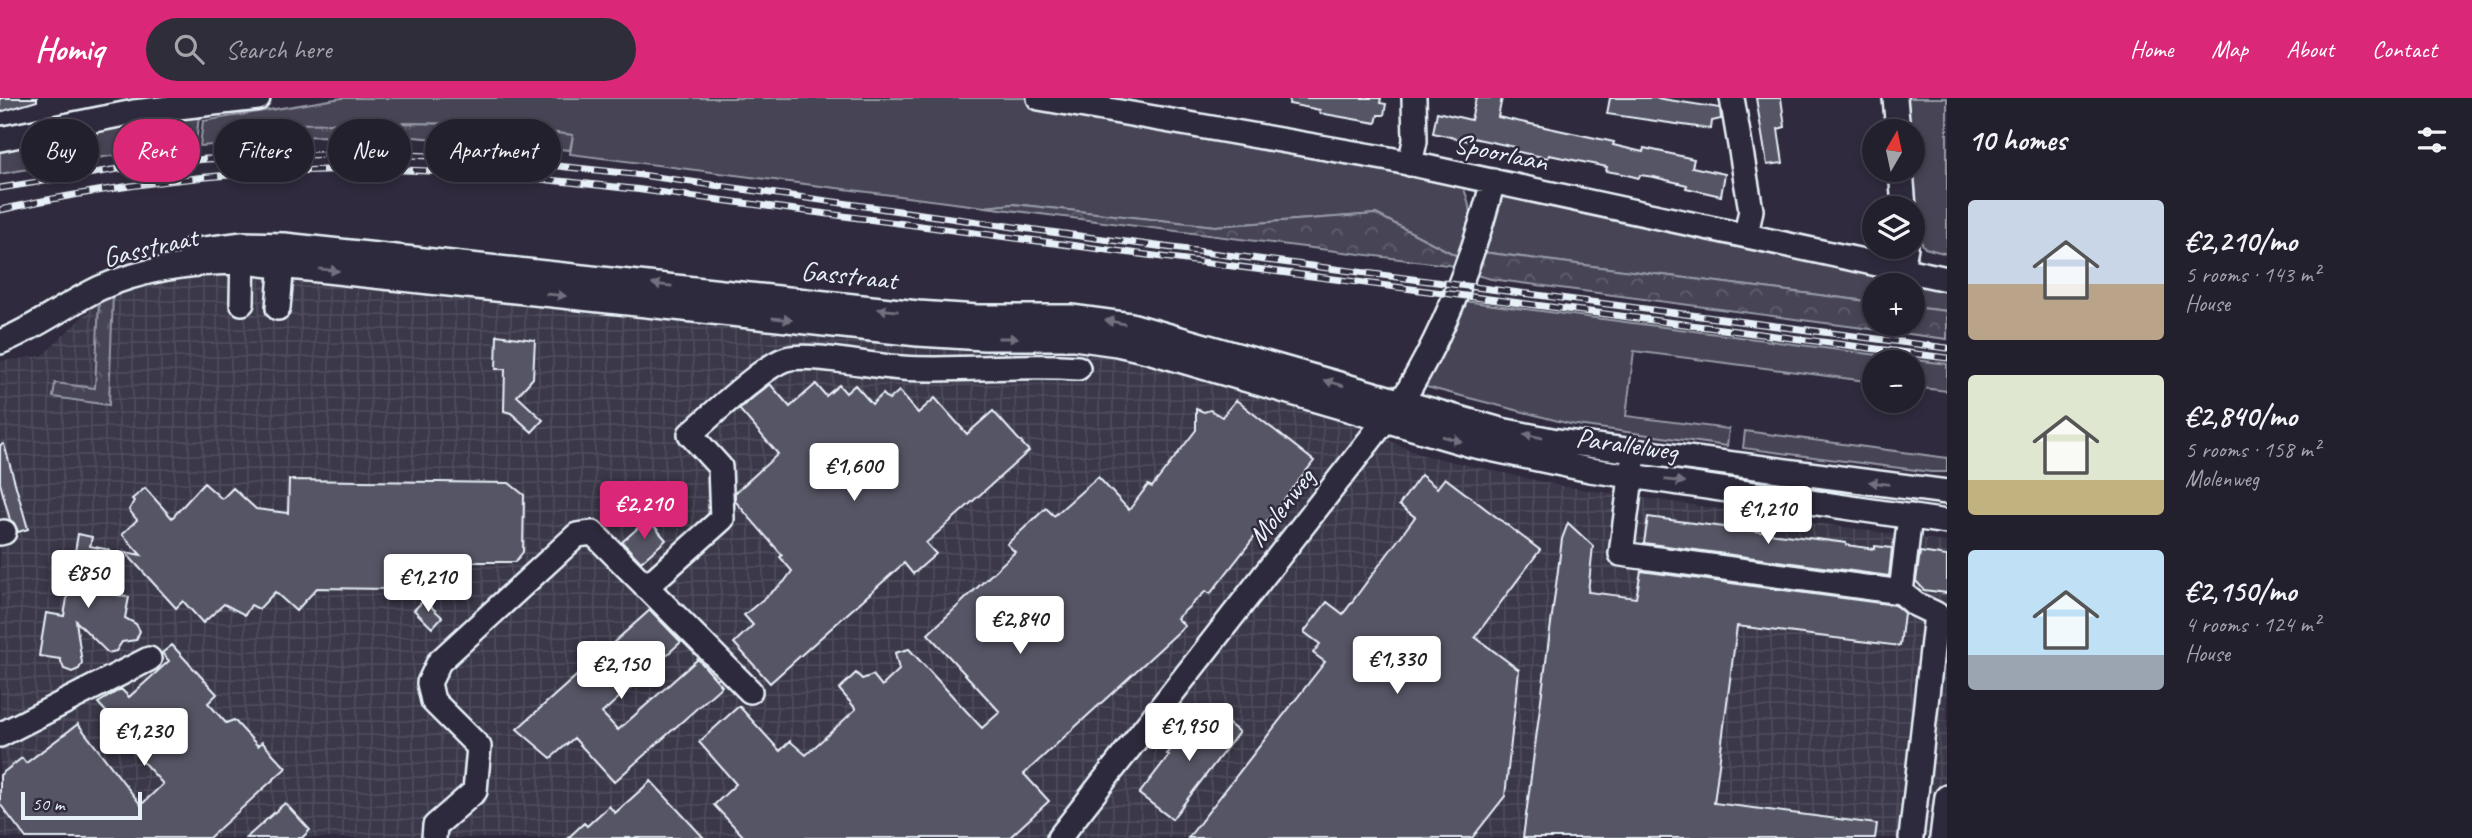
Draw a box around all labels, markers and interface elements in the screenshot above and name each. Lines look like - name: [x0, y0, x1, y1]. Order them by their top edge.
- search box: [146, 18, 636, 81]
- text: Homiq: [35, 28, 104, 70]
- icon: search: [170, 30, 208, 68]
- text: Search here: [226, 33, 331, 66]
- text: Home: [2130, 34, 2173, 64]
- text: Map: [2211, 34, 2248, 64]
- text: About: [2286, 34, 2334, 64]
- text: Contact: [2372, 34, 2437, 64]
- chip: Buy: [21, 119, 99, 182]
- chip: Rent: [113, 119, 200, 182]
- chip: Filters: [214, 119, 314, 182]
- chip: New: [328, 119, 411, 182]
- chip: Apartment: [425, 119, 561, 182]
- north arrow: [1862, 119, 1925, 182]
- map controls: [1862, 119, 1925, 413]
- text: 10 homes: [1968, 121, 2066, 159]
- icon: filters: [2413, 121, 2451, 159]
- street label: Spoorlaan: [1451, 125, 1553, 179]
- button: layers: [1862, 196, 1925, 259]
- street label: Gasstraat: [99, 219, 204, 275]
- text: €2,210/mo: [2185, 222, 2297, 260]
- icon: home: [2024, 228, 2108, 312]
- street label: Gasstraat: [799, 253, 901, 298]
- text: 5 rooms · 143 m²: [2185, 260, 2320, 289]
- one-way arrow: [319, 265, 341, 276]
- button: +: [1862, 273, 1925, 336]
- one-way arrow: [651, 279, 673, 290]
- text: House: [2185, 289, 2230, 318]
- one-way arrow: [545, 290, 567, 301]
- one-way arrow: [877, 304, 899, 315]
- one-way arrow: [771, 314, 793, 325]
- one-way arrow: [1104, 317, 1126, 328]
- one-way arrow: [998, 332, 1020, 344]
- button: −: [1862, 350, 1925, 413]
- one-way arrow: [1323, 378, 1344, 388]
- text: €2,840/mo: [2185, 397, 2297, 435]
- icon: home: [2024, 403, 2108, 487]
- street label: Parallelweg: [1574, 420, 1682, 469]
- one-way arrow: [1522, 430, 1544, 441]
- one-way arrow: [1441, 435, 1462, 445]
- text: 5 rooms · 158 m²: [2185, 435, 2320, 464]
- pin: €1,600: [797, 444, 911, 503]
- text: €1,600: [826, 451, 882, 480]
- street label: Molenweg: [1240, 460, 1323, 553]
- text: Molenweg: [2185, 464, 2259, 493]
- one-way arrow: [1664, 476, 1686, 487]
- one-way arrow: [1868, 478, 1890, 489]
- pin: €2,210: [587, 482, 701, 541]
- pin: €1,210: [1711, 486, 1825, 546]
- text: €2,210: [616, 489, 672, 518]
- text: €1,210: [1740, 494, 1796, 523]
- pin: €850: [47, 550, 129, 610]
- pin: €1,210: [371, 554, 485, 614]
- text: €850: [67, 558, 109, 587]
- text: €1,210: [400, 562, 456, 591]
- text: €2,150/mo: [2185, 572, 2296, 610]
- icon: home: [2024, 578, 2108, 662]
- pin: €2,840: [963, 596, 1077, 656]
- text: €2,840: [992, 604, 1048, 633]
- text: 4 rooms · 124 m²: [2185, 610, 2320, 639]
- pin: €1,330: [1340, 636, 1454, 696]
- text: House: [2185, 639, 2230, 668]
- pin: €2,150: [564, 642, 678, 701]
- text: €1,330: [1369, 644, 1425, 673]
- text: €2,150: [593, 649, 649, 678]
- pin: €1,950: [1132, 704, 1246, 763]
- pin: €1,230: [87, 708, 201, 768]
- text: €1,950: [1161, 711, 1217, 740]
- text: €1,230: [116, 716, 172, 745]
- scale bar: [21, 789, 142, 821]
- text: 50 m: [32, 792, 64, 816]

